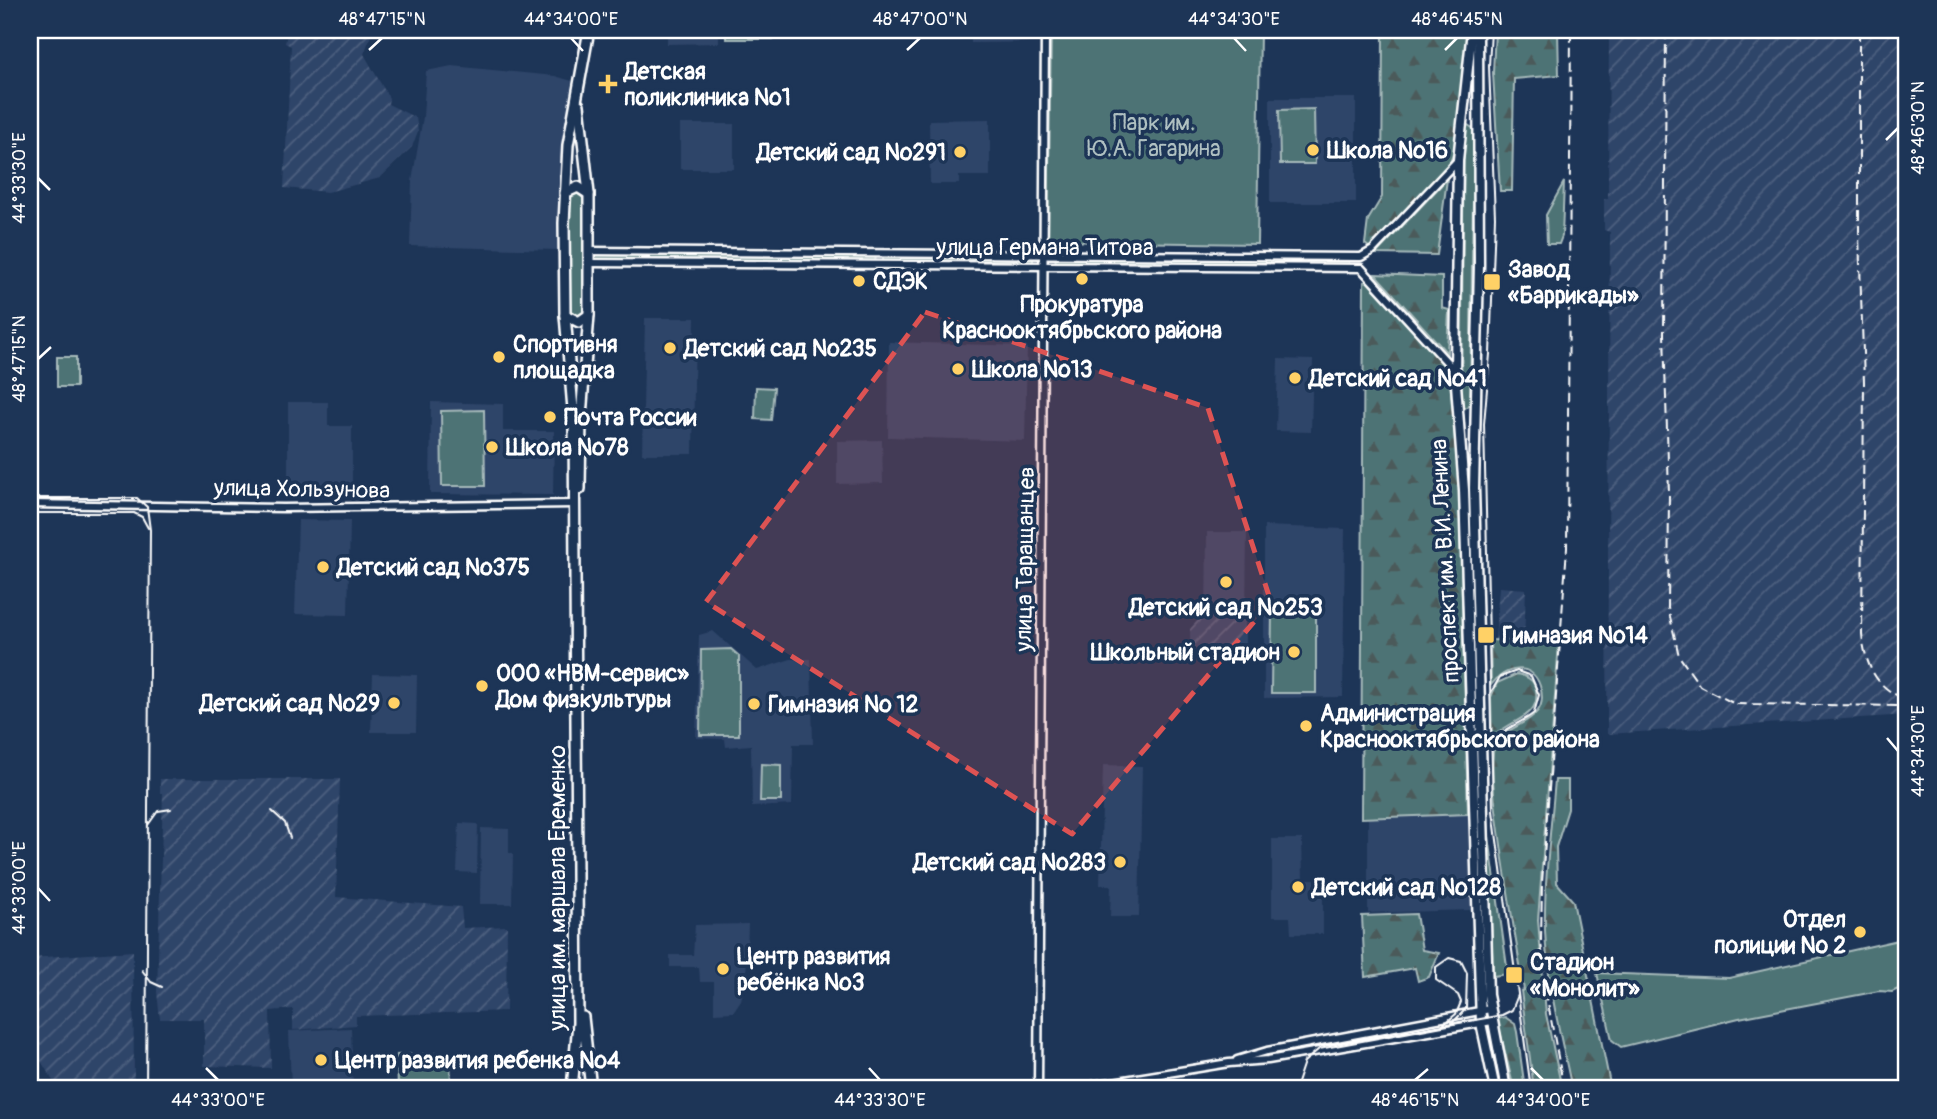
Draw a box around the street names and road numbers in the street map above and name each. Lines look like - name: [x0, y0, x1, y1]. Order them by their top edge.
- street label: улица Германа Титова: [935, 233, 1154, 262]
- street label: проспект им. В.И. Ленина: [1424, 438, 1466, 684]
- street label: улица Таращанцев: [1009, 466, 1041, 653]
- street label: улица Хользунова: [213, 473, 390, 505]
- street label: улица им. маршала Еременко: [543, 745, 572, 1032]

